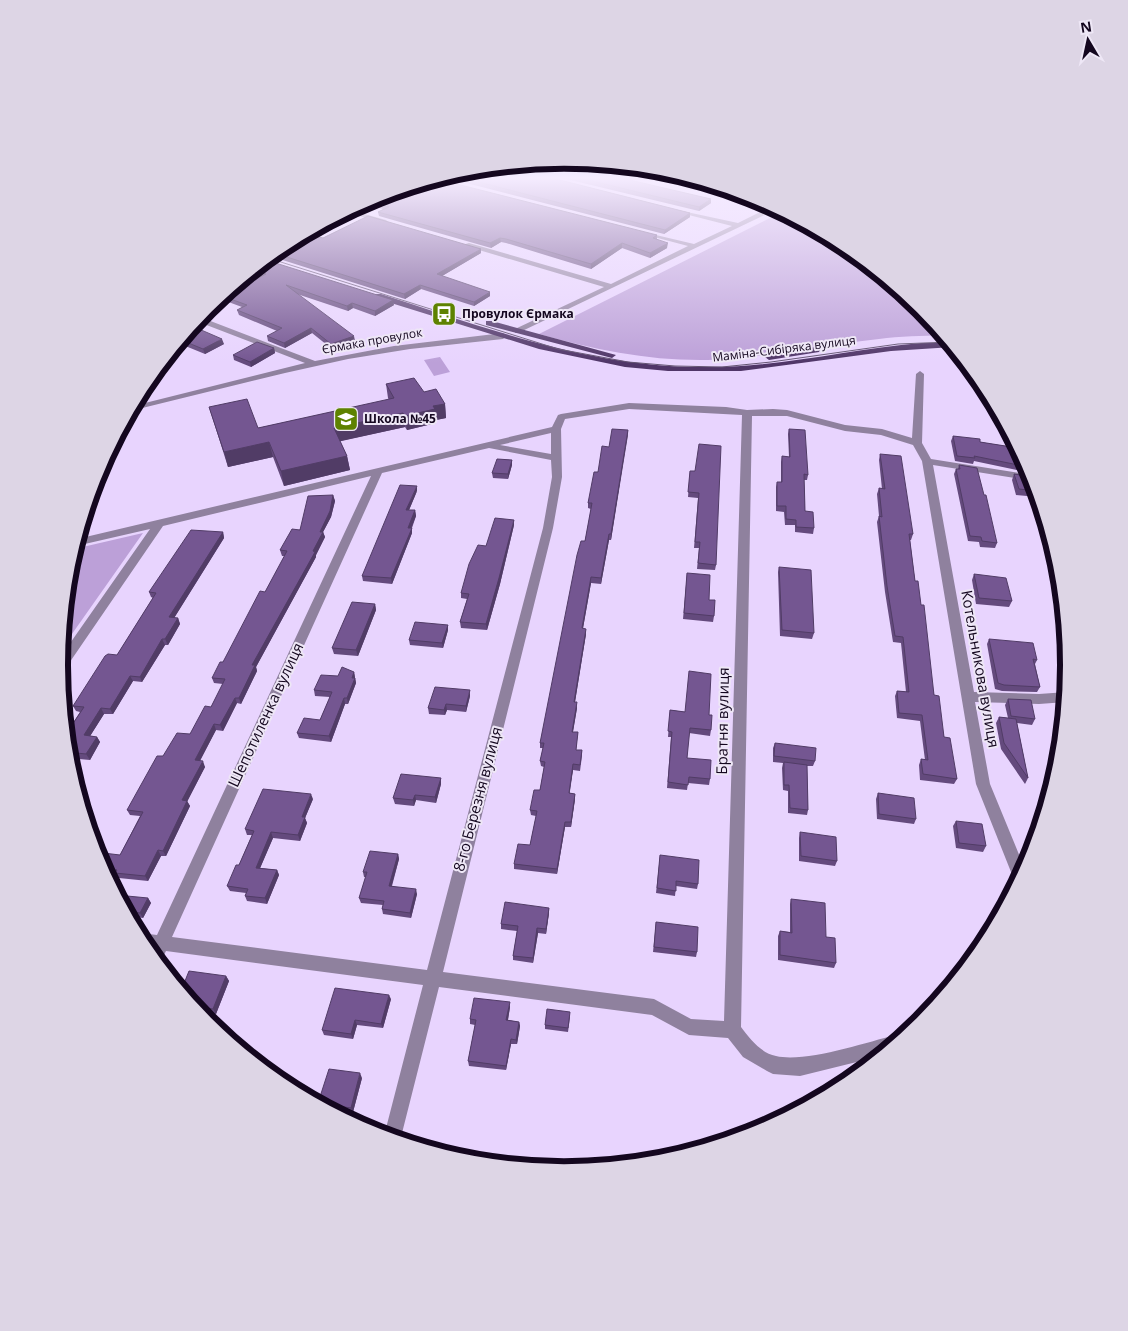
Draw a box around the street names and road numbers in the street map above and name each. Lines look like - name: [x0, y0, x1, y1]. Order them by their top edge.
- street label: Єрмака провулок: [320, 323, 424, 358]
- street label: Маміна-Сибіряка вулиця: [711, 331, 857, 366]
- street label: Котельникова вулиця: [957, 588, 1005, 749]
- street label: Шепотиленка вулиця: [223, 639, 307, 790]
- street label: Братня вулиця: [711, 667, 733, 775]
- street label: 8-го Березня вулиця: [448, 724, 506, 873]

